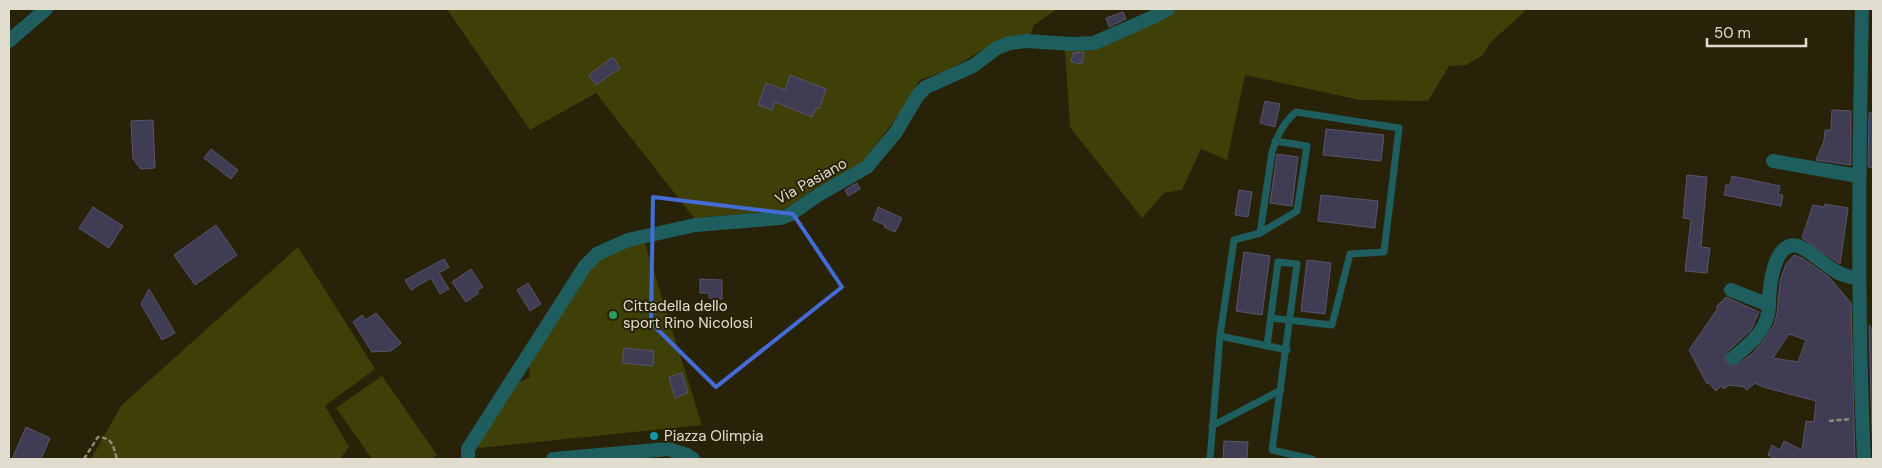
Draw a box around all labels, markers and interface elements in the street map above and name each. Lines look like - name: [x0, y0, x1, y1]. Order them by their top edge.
- scale bar: [1707, 15, 1806, 47]
- text: 50 m: [1714, 23, 1751, 43]
- street label: Via Pasiano: [772, 153, 851, 209]
- place label: Cittadella dello sport Rino Nicolosi: [623, 296, 753, 333]
- marker: Cittadella dello sport Rino Nicolosi: [607, 309, 619, 321]
- place label: Piazza Olimpia: [664, 426, 763, 446]
- marker: Piazza Olimpia: [648, 430, 660, 442]

